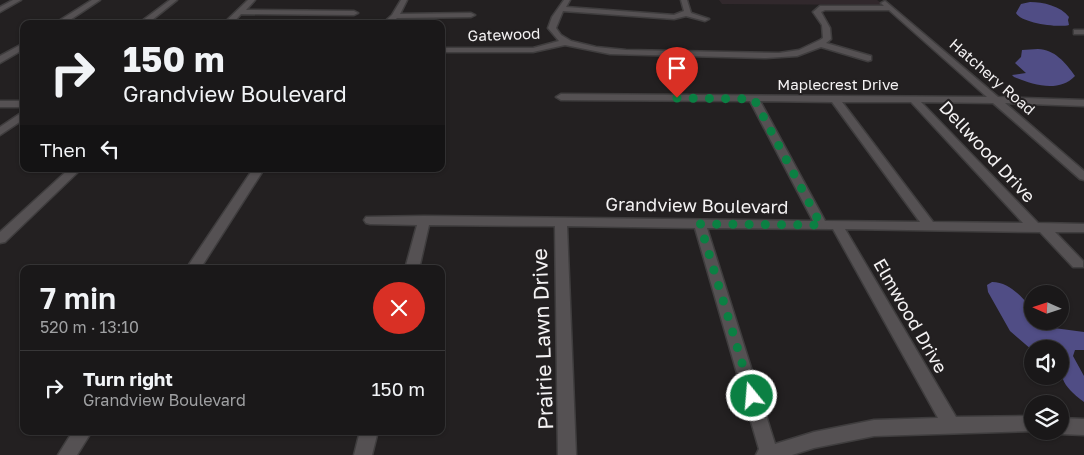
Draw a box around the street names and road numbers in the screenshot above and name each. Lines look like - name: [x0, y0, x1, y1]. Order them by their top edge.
- street label: Gatewood: [467, 24, 541, 44]
- street label: Hatchery Road: [946, 34, 1039, 118]
- street label: Maplecrest Drive: [777, 75, 899, 93]
- street label: Dellwood Drive: [935, 96, 1040, 207]
- street label: Grandview Boulevard: [605, 192, 789, 218]
- street label: Prairie Lawn Drive: [526, 248, 558, 430]
- street label: Elmwood Drive: [869, 254, 953, 377]

